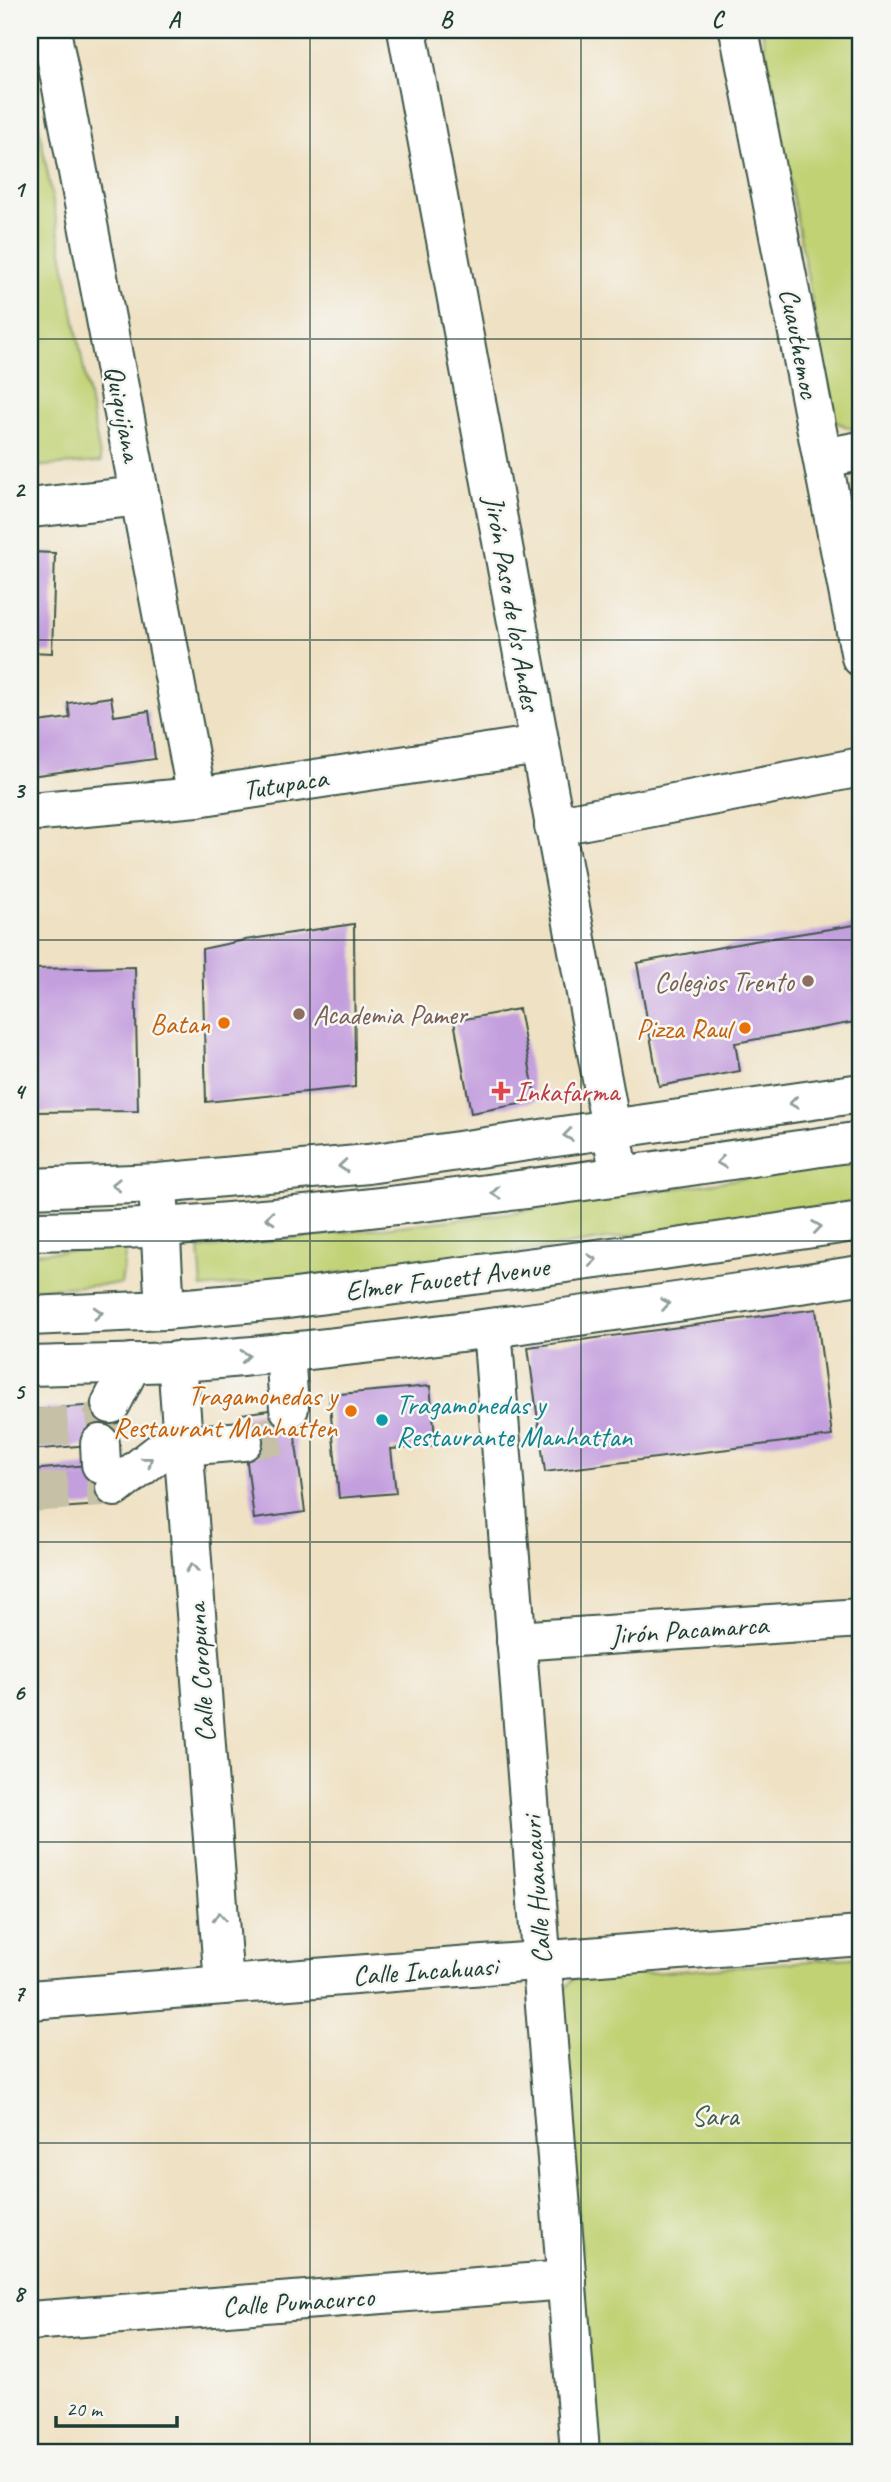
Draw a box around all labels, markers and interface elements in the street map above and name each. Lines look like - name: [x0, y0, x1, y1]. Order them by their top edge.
- text: A: [168, 5, 182, 34]
- text: B: [440, 5, 454, 34]
- text: C: [712, 5, 726, 34]
- text: 1: [14, 175, 27, 204]
- street label: Cuauthemoc: [772, 285, 828, 403]
- street label: Quiquijana: [97, 362, 150, 466]
- text: 2: [14, 475, 27, 504]
- street label: Jirón Paso de los Andes: [476, 491, 549, 716]
- street label: Tutupaca: [240, 759, 332, 807]
- text: 3: [14, 776, 27, 805]
- place label: Colegios Trento: [654, 964, 796, 999]
- marker: Colegios Trento: [800, 973, 816, 989]
- place label: Academia Pamer: [313, 997, 469, 1032]
- place label: Batan: [150, 1006, 210, 1041]
- marker: Academia Pamer: [291, 1006, 307, 1022]
- place label: Pizza Raul: [636, 1011, 736, 1046]
- marker: Batan: [216, 1015, 232, 1031]
- marker: Pizza Raul: [737, 1020, 753, 1036]
- place label: Inkafarma: [515, 1074, 622, 1109]
- text: 4: [14, 1077, 27, 1106]
- marker: Inkafarma: [493, 1083, 509, 1099]
- one-way arrow: [788, 1095, 800, 1110]
- one-way arrow: [563, 1127, 574, 1142]
- one-way arrow: [715, 1154, 727, 1169]
- one-way arrow: [337, 1158, 348, 1173]
- one-way arrow: [111, 1177, 122, 1192]
- one-way arrow: [490, 1185, 502, 1200]
- one-way arrow: [264, 1210, 275, 1225]
- one-way arrow: [811, 1220, 823, 1235]
- street label: Elmer Faucett Avenue: [343, 1248, 553, 1308]
- one-way arrow: [586, 1252, 598, 1267]
- one-way arrow: [659, 1296, 671, 1311]
- one-way arrow: [93, 1306, 104, 1321]
- one-way arrow: [239, 1349, 250, 1364]
- text: 5: [14, 1377, 26, 1406]
- place label: Tragamonedas y Restaurant Manhatten: [113, 1378, 339, 1445]
- place label: Tragamonedas y Restaurante Manhattan: [396, 1387, 634, 1454]
- marker: Tragamonedas y Restaurant Manhatten: [343, 1403, 359, 1419]
- marker: Tragamonedas y Restaurante Manhattan: [374, 1412, 390, 1428]
- one-way arrow: [141, 1457, 153, 1470]
- one-way arrow: [185, 1562, 200, 1573]
- street label: Calle Coropuna: [178, 1600, 223, 1744]
- street label: Jirón Pacamarca: [607, 1606, 771, 1653]
- text: 6: [14, 1678, 27, 1707]
- street label: Calle Huancauri: [514, 1811, 559, 1965]
- one-way arrow: [212, 1911, 227, 1922]
- street label: Calle Incahuasi: [351, 1948, 502, 1993]
- text: 7: [14, 1979, 27, 2008]
- park label: Sara: [692, 2098, 740, 2133]
- text: 8: [14, 2279, 27, 2308]
- street label: Calle Pumacurco: [221, 2279, 377, 2324]
- scale bar: [56, 2384, 177, 2428]
- text: 20 m: [66, 2396, 104, 2422]

